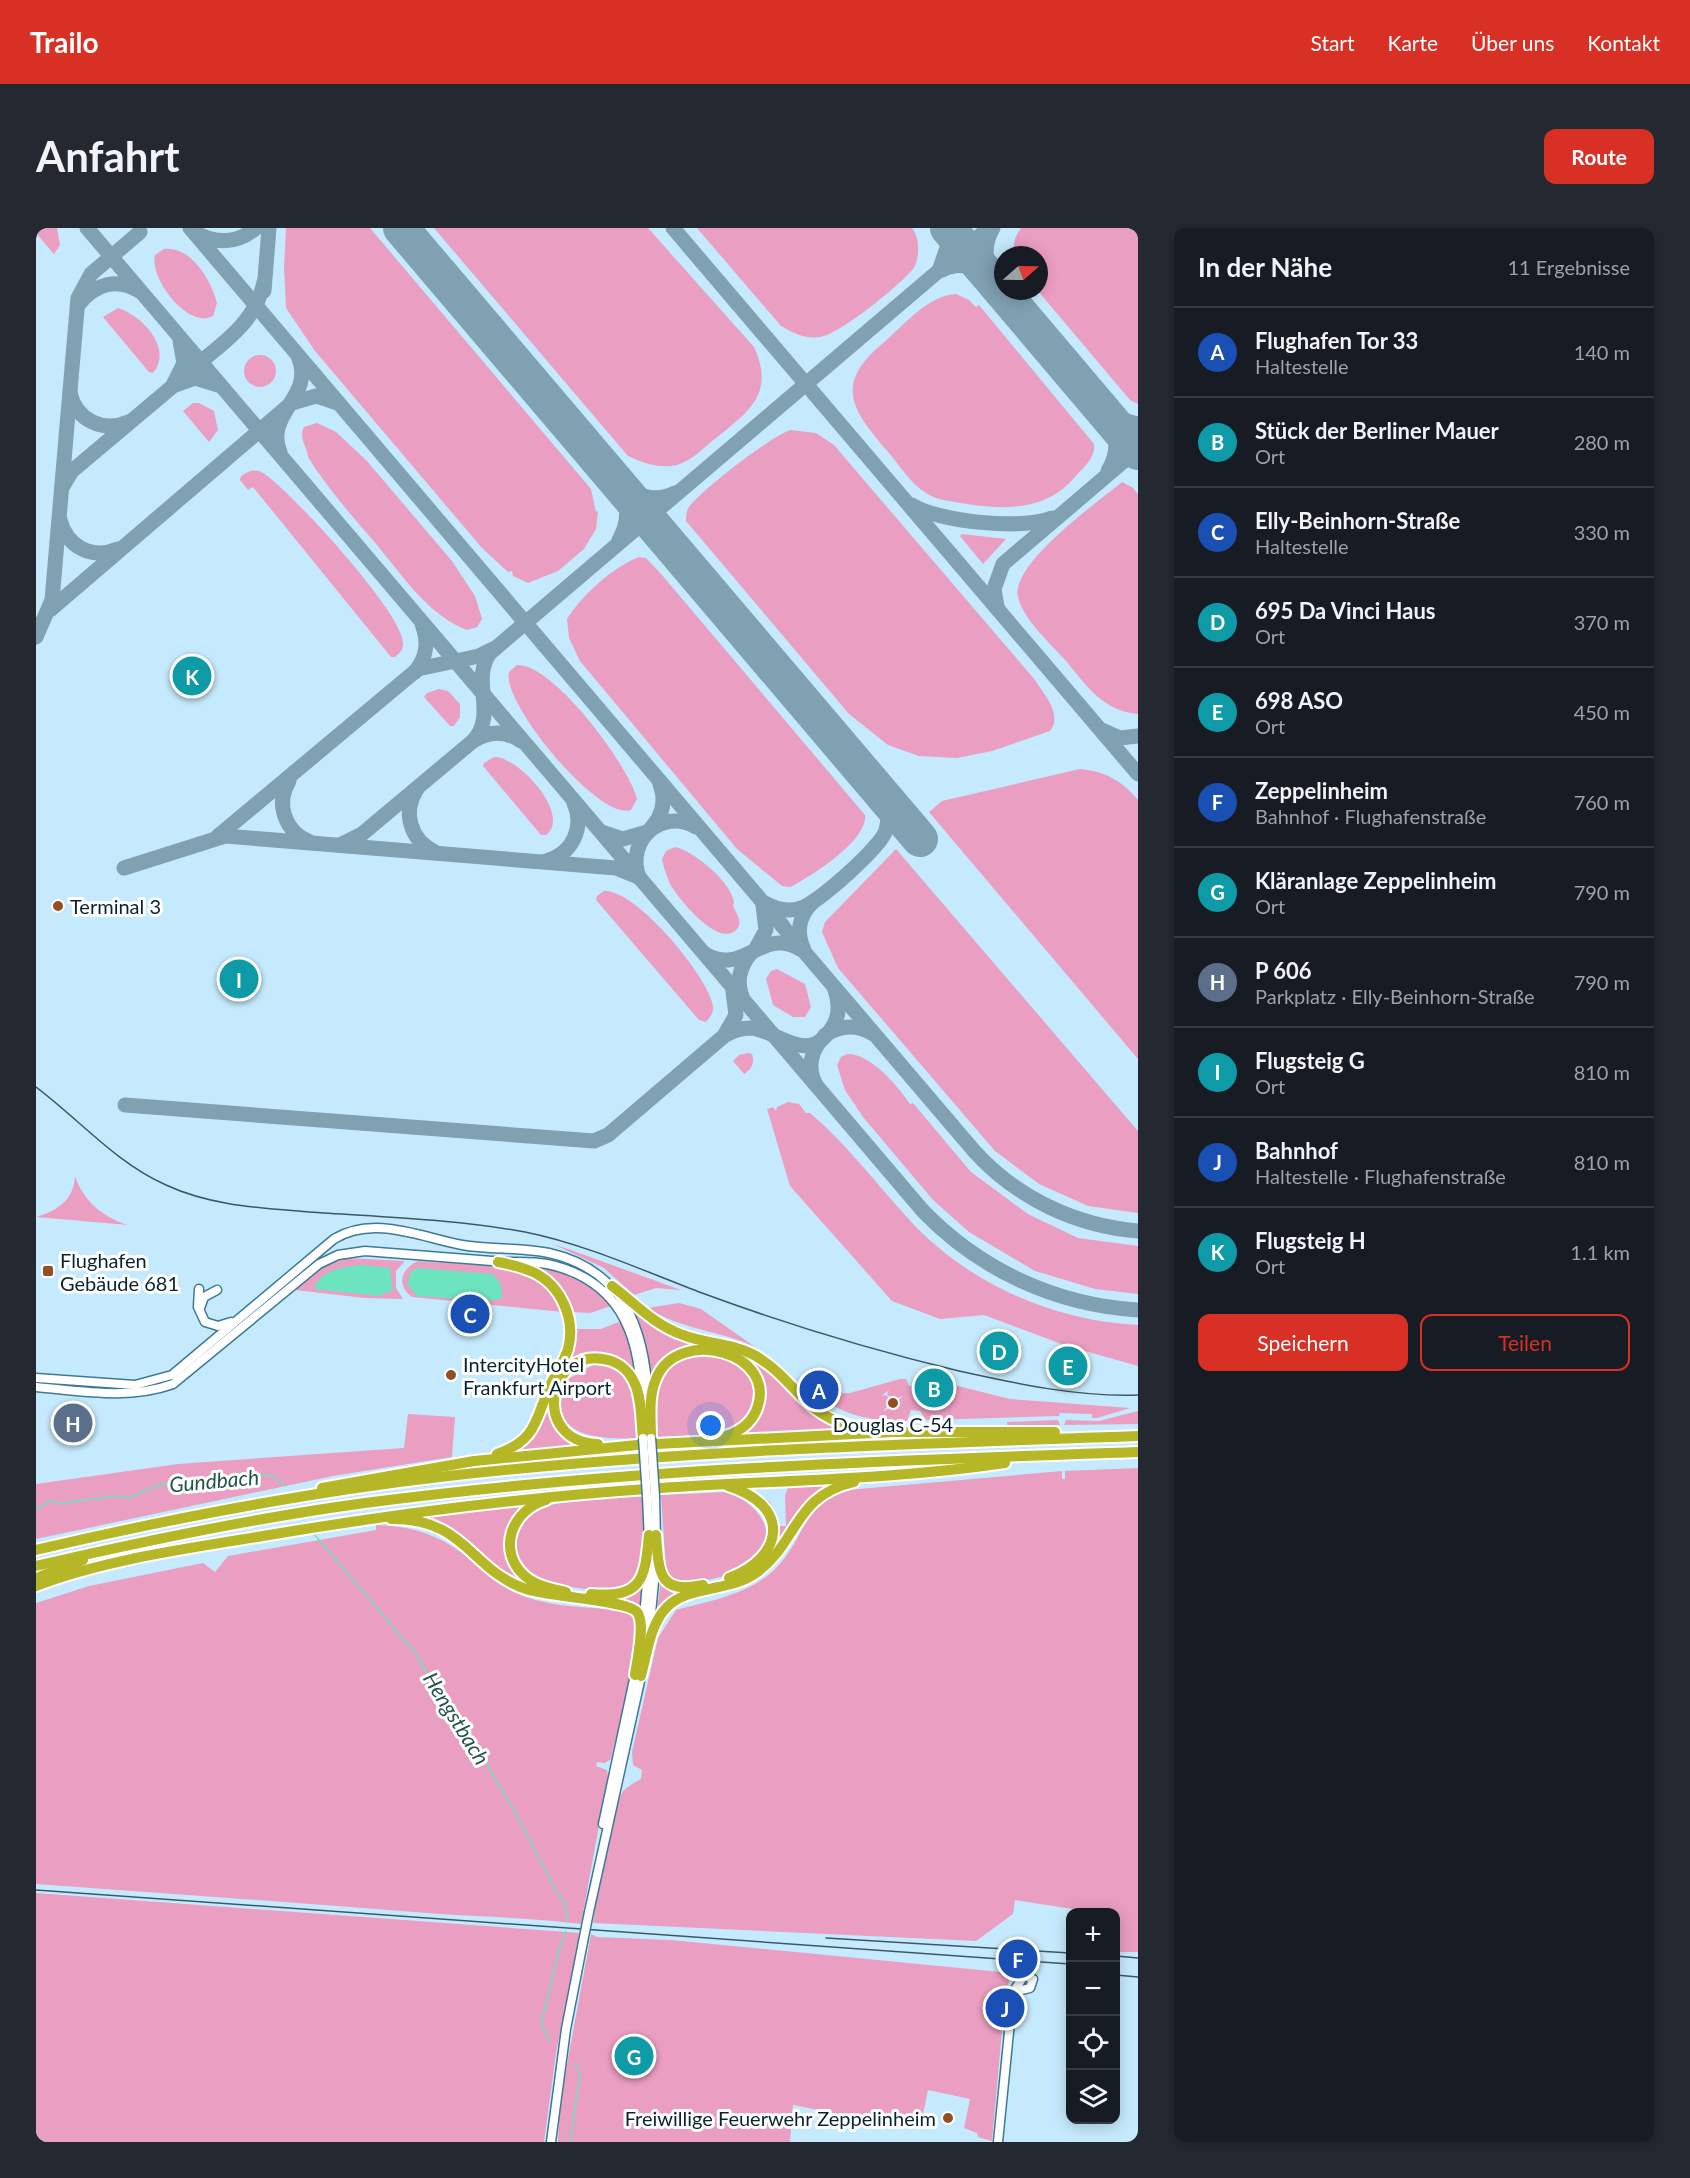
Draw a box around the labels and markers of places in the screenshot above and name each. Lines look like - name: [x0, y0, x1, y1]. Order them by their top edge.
- pin: K: [172, 654, 212, 698]
- place label: Terminal 3: [70, 894, 161, 918]
- marker: Terminal 3: [51, 899, 65, 913]
- pin: I: [220, 956, 258, 1002]
- place label: Flughafen Gebäude 681: [60, 1248, 179, 1295]
- marker: Flughafen Gebäude 681: [41, 1264, 55, 1278]
- pin: C: [450, 1292, 490, 1336]
- pin: D: [980, 1328, 1018, 1374]
- pin: E: [1048, 1344, 1088, 1388]
- place label: IntercityHotel Frankfurt Airport: [463, 1352, 611, 1399]
- pin: B: [914, 1366, 954, 1410]
- marker: IntercityHotel Frankfurt Airport: [444, 1368, 458, 1382]
- pin: A: [800, 1368, 838, 1412]
- marker: Douglas C-54: [886, 1396, 900, 1410]
- pin: H: [54, 1400, 93, 1446]
- place label: Douglas C-54: [833, 1412, 954, 1436]
- pin: F: [998, 1936, 1038, 1982]
- pin: J: [986, 1986, 1024, 2030]
- pin: G: [614, 2034, 654, 2078]
- place label: Freiwillige Feuerwehr Zeppelinheim: [625, 2106, 936, 2130]
- marker: Freiwillige Feuerwehr Zeppelinheim: [941, 2111, 955, 2125]

